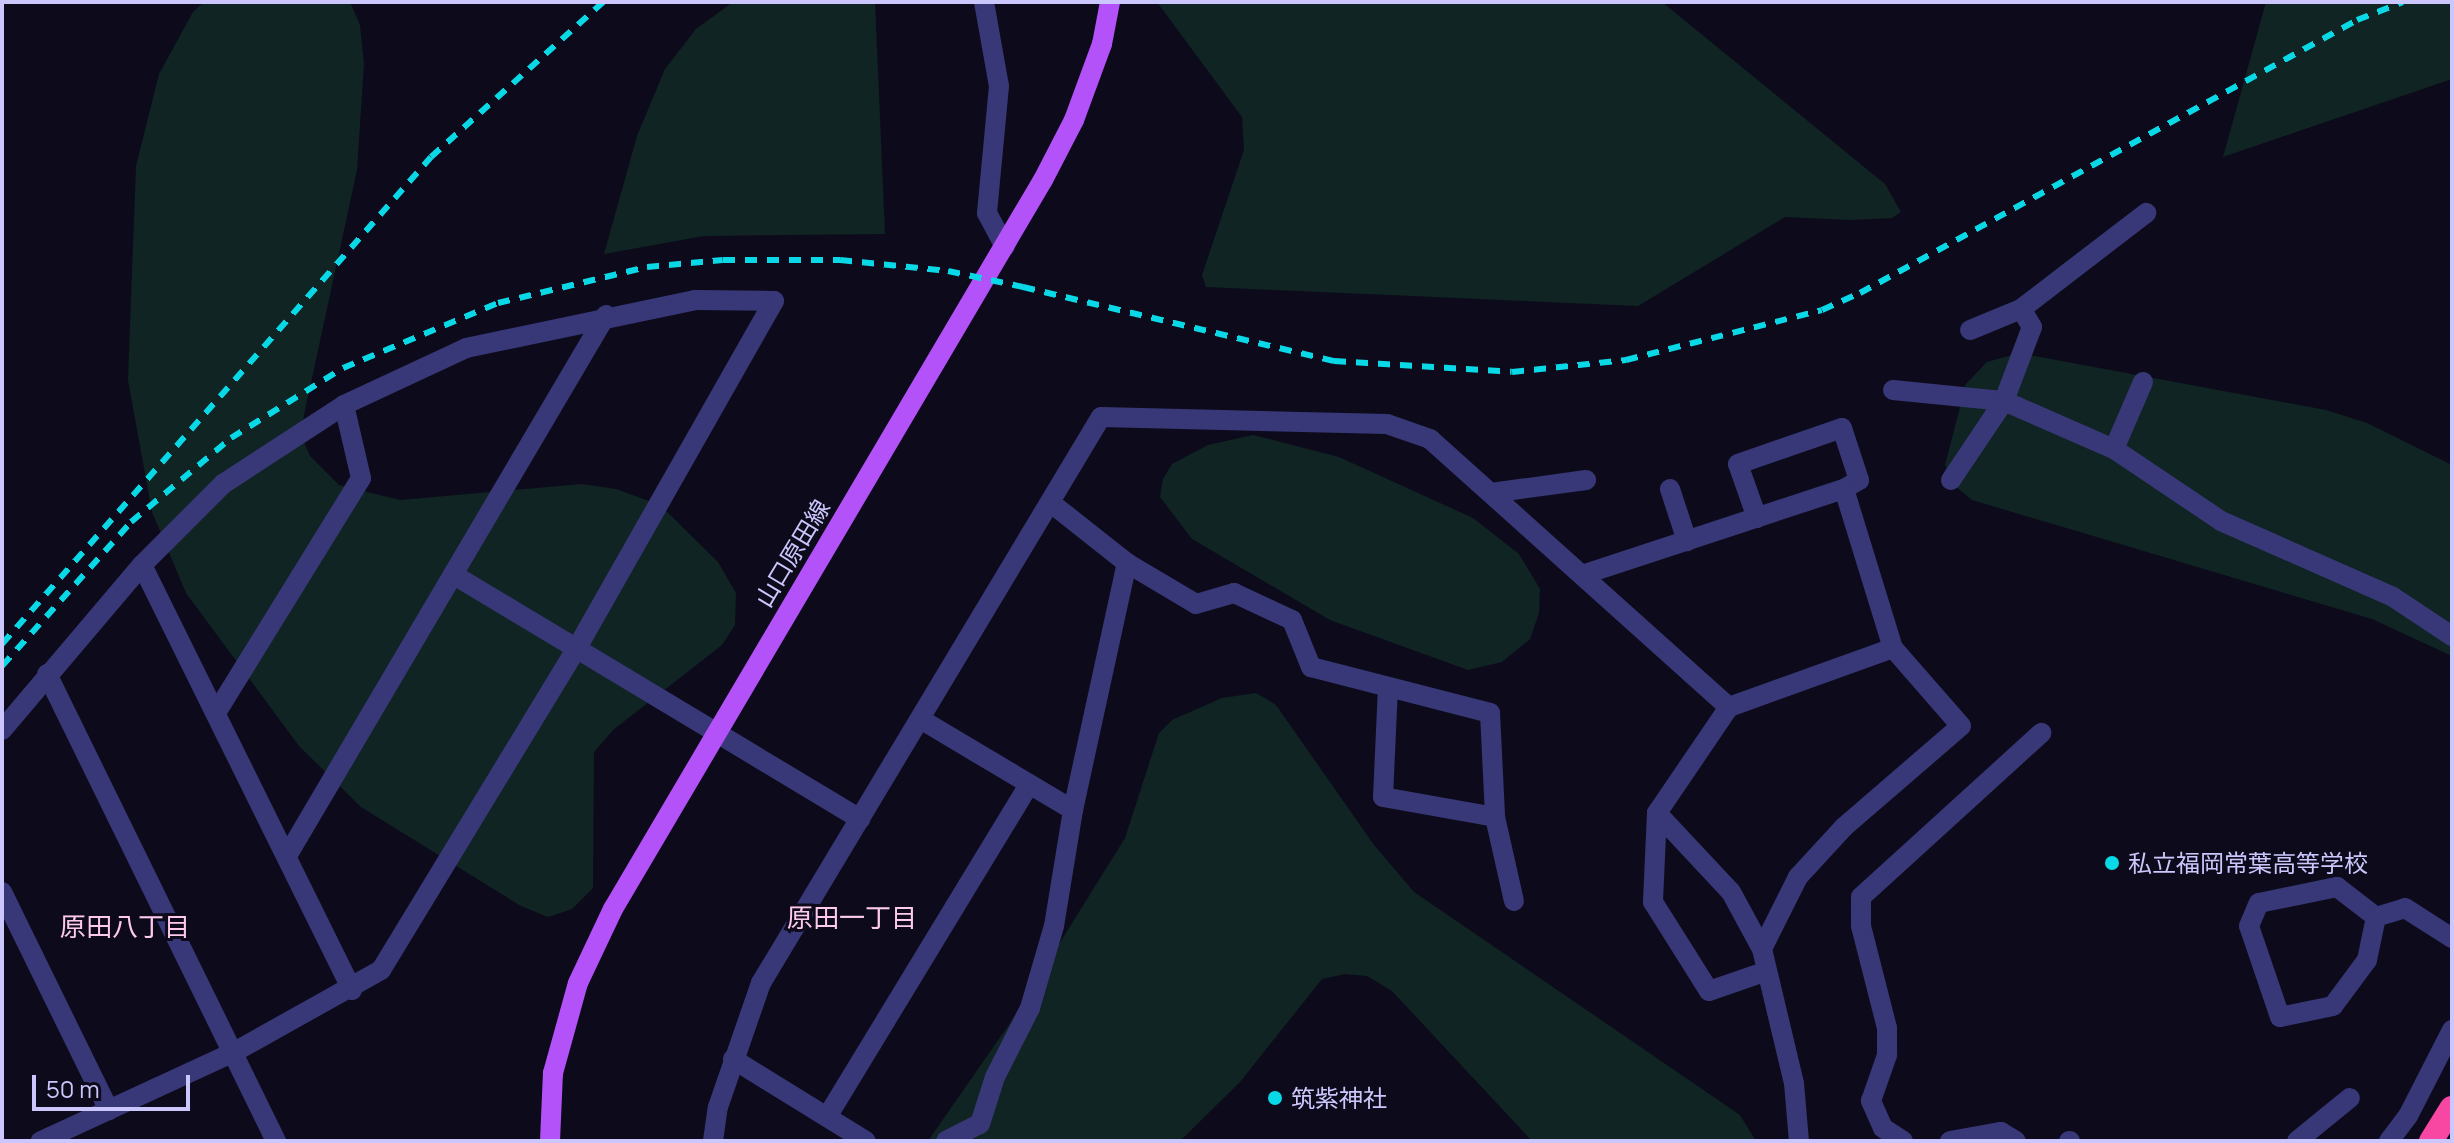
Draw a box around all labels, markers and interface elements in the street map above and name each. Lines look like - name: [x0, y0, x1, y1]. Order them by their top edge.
- street label: 山口原田線: [749, 494, 835, 612]
- place label: 私立福岡常葉高等学校: [2128, 849, 2368, 877]
- marker: 私立福岡常葉高等学校: [2103, 854, 2121, 872]
- district label: 原田一丁目: [787, 902, 917, 934]
- district label: 原田八丁目: [60, 911, 190, 943]
- scale bar: [36, 1059, 194, 1109]
- text: 50 m: [46, 1072, 100, 1105]
- place label: 筑紫神社: [1291, 1084, 1387, 1112]
- marker: 筑紫神社: [1266, 1089, 1284, 1107]

